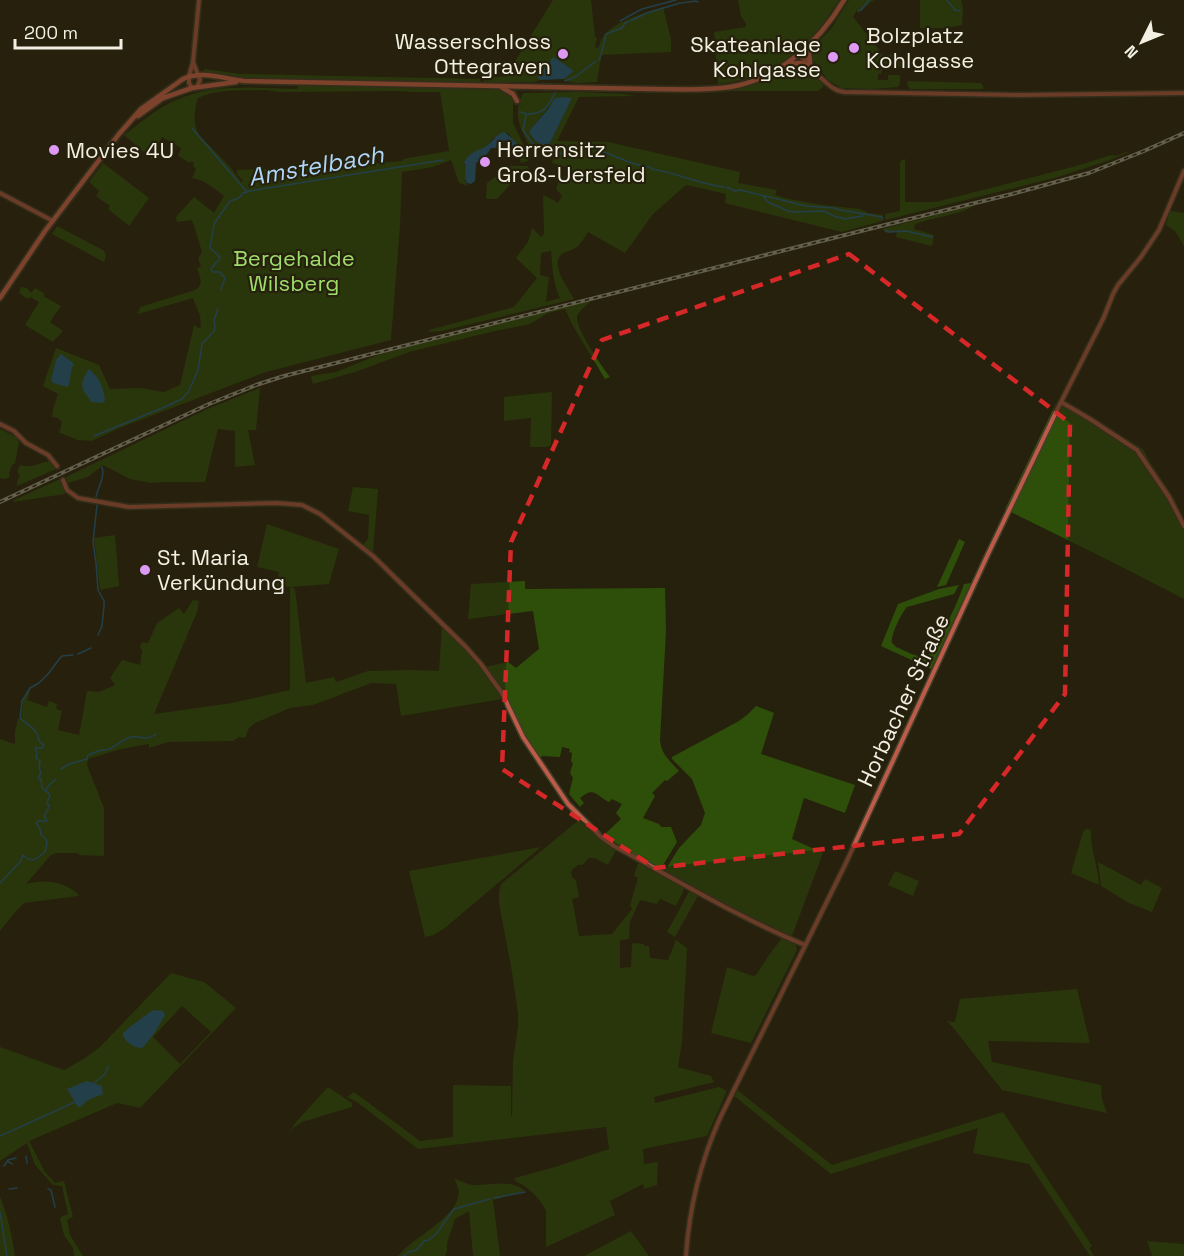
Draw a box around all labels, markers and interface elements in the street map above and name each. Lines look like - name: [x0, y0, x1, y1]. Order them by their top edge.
- scale bar: [15, 12, 122, 50]
- north arrow: [1112, 12, 1172, 72]
- text: 200 m: [24, 21, 78, 44]
- place label: Bolzplatz Kohlgasse: [866, 21, 974, 74]
- place label: Wasserschloss Ottegraven: [395, 27, 551, 80]
- place label: Skateanlage Kohlgasse: [690, 30, 821, 83]
- marker: Bolzplatz Kohlgasse: [847, 41, 861, 55]
- text: N: [1120, 41, 1143, 63]
- marker: Wasserschloss Ottegraven: [556, 47, 570, 61]
- marker: Skateanlage Kohlgasse: [826, 50, 840, 64]
- place label: Herrensitz Groß-Uersfeld: [497, 135, 646, 188]
- place label: Movies 4U: [66, 136, 174, 164]
- water label: Amstelbach: [246, 138, 387, 193]
- marker: Movies 4U: [47, 143, 61, 157]
- marker: Herrensitz Groß-Uersfeld: [478, 155, 492, 169]
- park label: Bergehalde Wilsberg: [233, 244, 355, 297]
- place label: St. Maria Verkündung: [157, 543, 285, 596]
- marker: St. Maria Verkündung: [138, 563, 152, 577]
- street label: Horbacher Straße: [851, 609, 955, 791]

